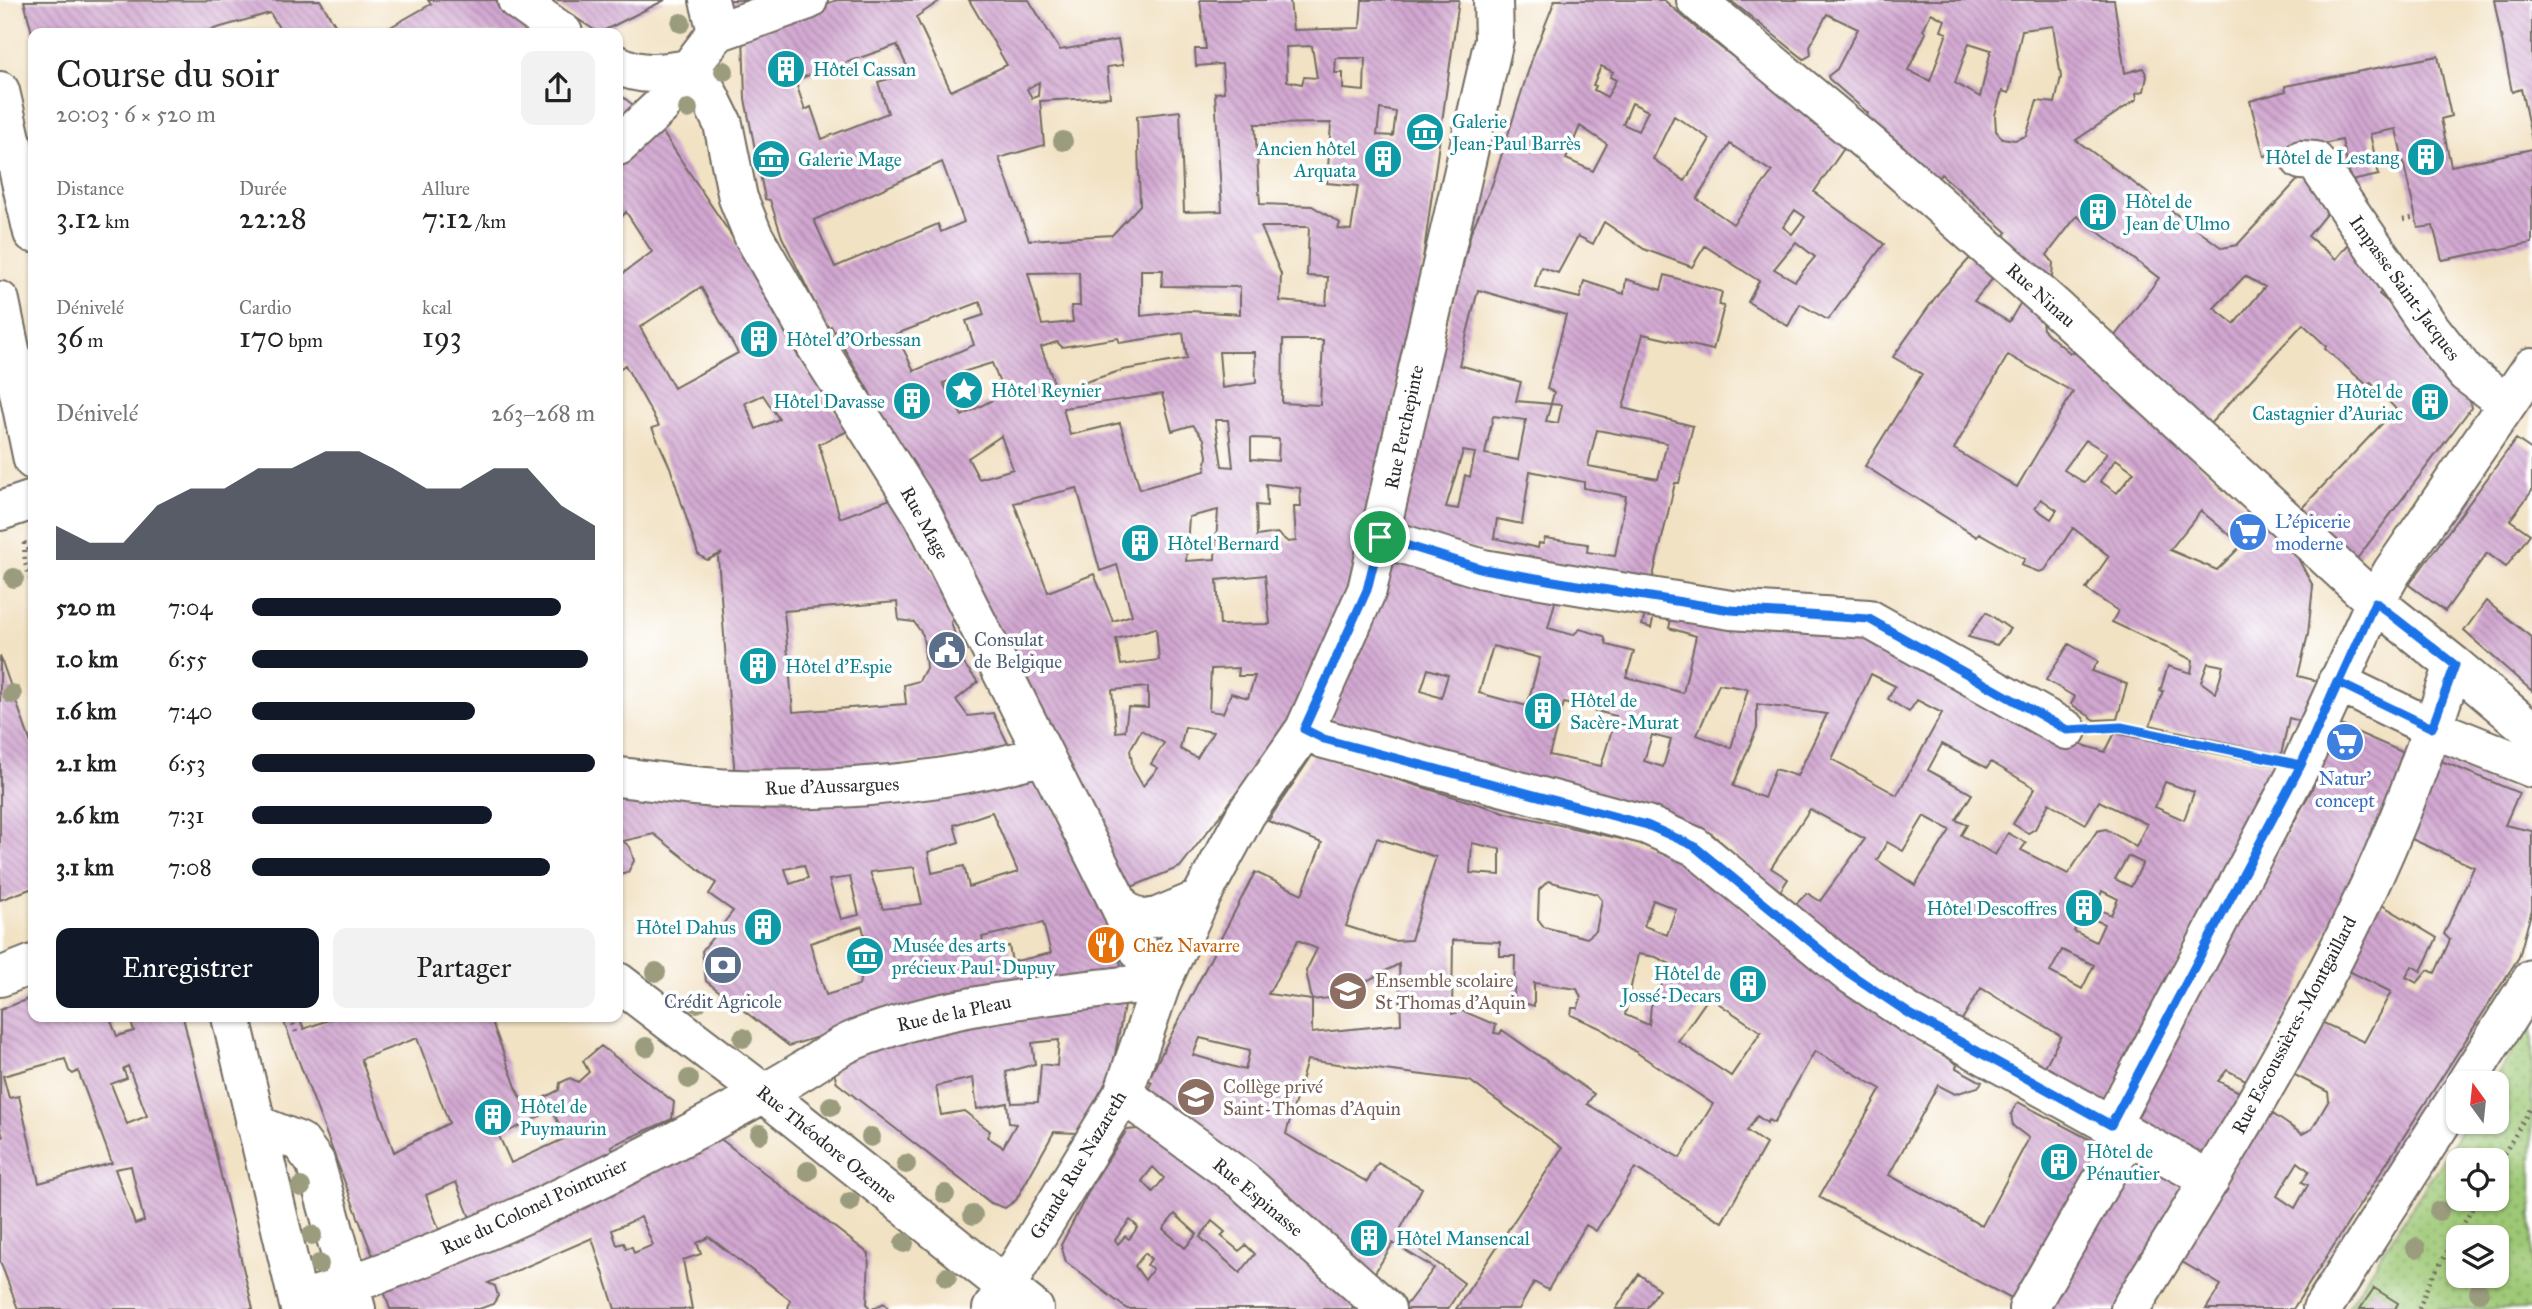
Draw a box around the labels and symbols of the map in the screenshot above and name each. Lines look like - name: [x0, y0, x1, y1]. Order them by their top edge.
- building icon: Hôtel Cassan: [765, 48, 807, 90]
- place label: Hôtel Cassan: [813, 58, 916, 81]
- place label: Galerie Jean-Paul Barrès: [1450, 110, 1581, 156]
- museum icon: Galerie Jean-Paul Barrès: [1404, 111, 1446, 153]
- building icon: Hôtel de Lestang: [2405, 136, 2447, 178]
- place label: Ancien hôtel Arquata: [1257, 137, 1357, 183]
- museum icon: Galerie Mage: [750, 138, 792, 180]
- building icon: Ancien hôtel Arquata: [1362, 138, 1404, 180]
- place label: Hôtel de Lestang: [2265, 146, 2399, 170]
- place label: Galerie Mage: [798, 148, 902, 172]
- place label: Hôtel de Jean de Ulmo: [2123, 190, 2230, 236]
- building icon: Hôtel de Jean de Ulmo: [2077, 191, 2119, 233]
- street label: Impasse Saint-Jacques: [2344, 211, 2465, 366]
- street label: Rue Ninau: [2002, 258, 2080, 332]
- building icon: Hôtel d'Orbessan: [738, 318, 780, 360]
- place label: Hôtel d'Orbessan: [786, 328, 921, 351]
- street label: Rue Perchepinte: [1380, 363, 1428, 491]
- place icon: Hôtel Reynier: [943, 369, 985, 411]
- place label: Hôtel Reynier: [991, 379, 1102, 402]
- building icon: Hôtel Davasse: [891, 380, 933, 422]
- place label: Hôtel de Castagnier d'Auriac: [2252, 380, 2403, 426]
- building icon: Hôtel de Castagnier d'Auriac: [2409, 381, 2451, 423]
- place label: Hôtel Davasse: [773, 390, 885, 413]
- street label: Rue Mage: [895, 483, 954, 564]
- pin: [1350, 507, 1410, 567]
- place label: L'épicerie moderne: [2275, 510, 2351, 555]
- supermarket icon: L'épicerie moderne: [2227, 511, 2269, 553]
- building icon: Hôtel Bernard: [1119, 522, 1161, 564]
- place label: Hôtel Bernard: [1167, 532, 1280, 555]
- place label: Consulat de Belgique: [974, 628, 1062, 674]
- public building icon: Consulat de Belgique: [926, 629, 968, 671]
- building icon: Hôtel d'Espie: [737, 645, 779, 687]
- place label: Hôtel d'Espie: [785, 655, 892, 678]
- place label: Hôtel de Sacère-Murat: [1570, 689, 1679, 734]
- building icon: Hôtel de Sacère-Murat: [1522, 690, 1564, 732]
- supermarket icon: Natur' concept: [2324, 721, 2366, 763]
- place label: Natur' concept: [2315, 767, 2375, 812]
- street label: Rue d'Aussargues: [764, 772, 900, 801]
- building icon: Hôtel Descoffres: [2063, 887, 2105, 929]
- place label: Hôtel Descoffres: [1926, 897, 2057, 920]
- building icon: Hôtel Dahus: [742, 906, 784, 948]
- street label: Rue Escoussières-Montgaillard: [2227, 912, 2362, 1138]
- place label: Hôtel Dahus: [636, 916, 736, 939]
- restaurant icon: Chez Navarre: [1085, 924, 1127, 966]
- place label: Musée des arts précieux Paul-Dupuy: [891, 934, 1056, 979]
- place label: Chez Navarre: [1133, 934, 1240, 957]
- museum icon: Musée des arts précieux Paul-Dupuy: [844, 935, 886, 977]
- bank icon: Crédit Agricole: [702, 944, 744, 986]
- place label: Hôtel de Jossé-Decars: [1619, 962, 1721, 1008]
- building icon: Hôtel de Jossé-Decars: [1727, 963, 1769, 1005]
- place label: Ensemble scolaire St Thomas d'Aquin: [1375, 969, 1526, 1015]
- school or university icon: Ensemble scolaire St Thomas d'Aquin: [1327, 970, 1369, 1012]
- place label: Crédit Agricole: [664, 990, 782, 1014]
- street label: Rue de la Pleau: [895, 990, 1013, 1036]
- north arrow: [2446, 1071, 2510, 1134]
- place label: Collège privé Saint-Thomas d'Aquin: [1223, 1075, 1401, 1121]
- school or university icon: Collège privé Saint-Thomas d'Aquin: [1175, 1076, 1217, 1118]
- street label: Rue Théodore Ozenne: [752, 1080, 902, 1208]
- street label: Grande Rue Nazareth: [1025, 1086, 1132, 1243]
- place label: Hôtel de Puymaurin: [520, 1095, 607, 1140]
- building icon: Hôtel de Puymaurin: [472, 1096, 514, 1138]
- place label: Hôtel de Pénautier: [2086, 1140, 2161, 1185]
- building icon: Hôtel de Pénautier: [2038, 1141, 2080, 1183]
- street label: Rue du Colonel Pointurier: [437, 1152, 632, 1259]
- street label: Rue Espinasse: [1208, 1153, 1308, 1241]
- building icon: Hôtel Mansencal: [1348, 1217, 1390, 1259]
- place label: Hôtel Mansencal: [1396, 1227, 1531, 1250]

